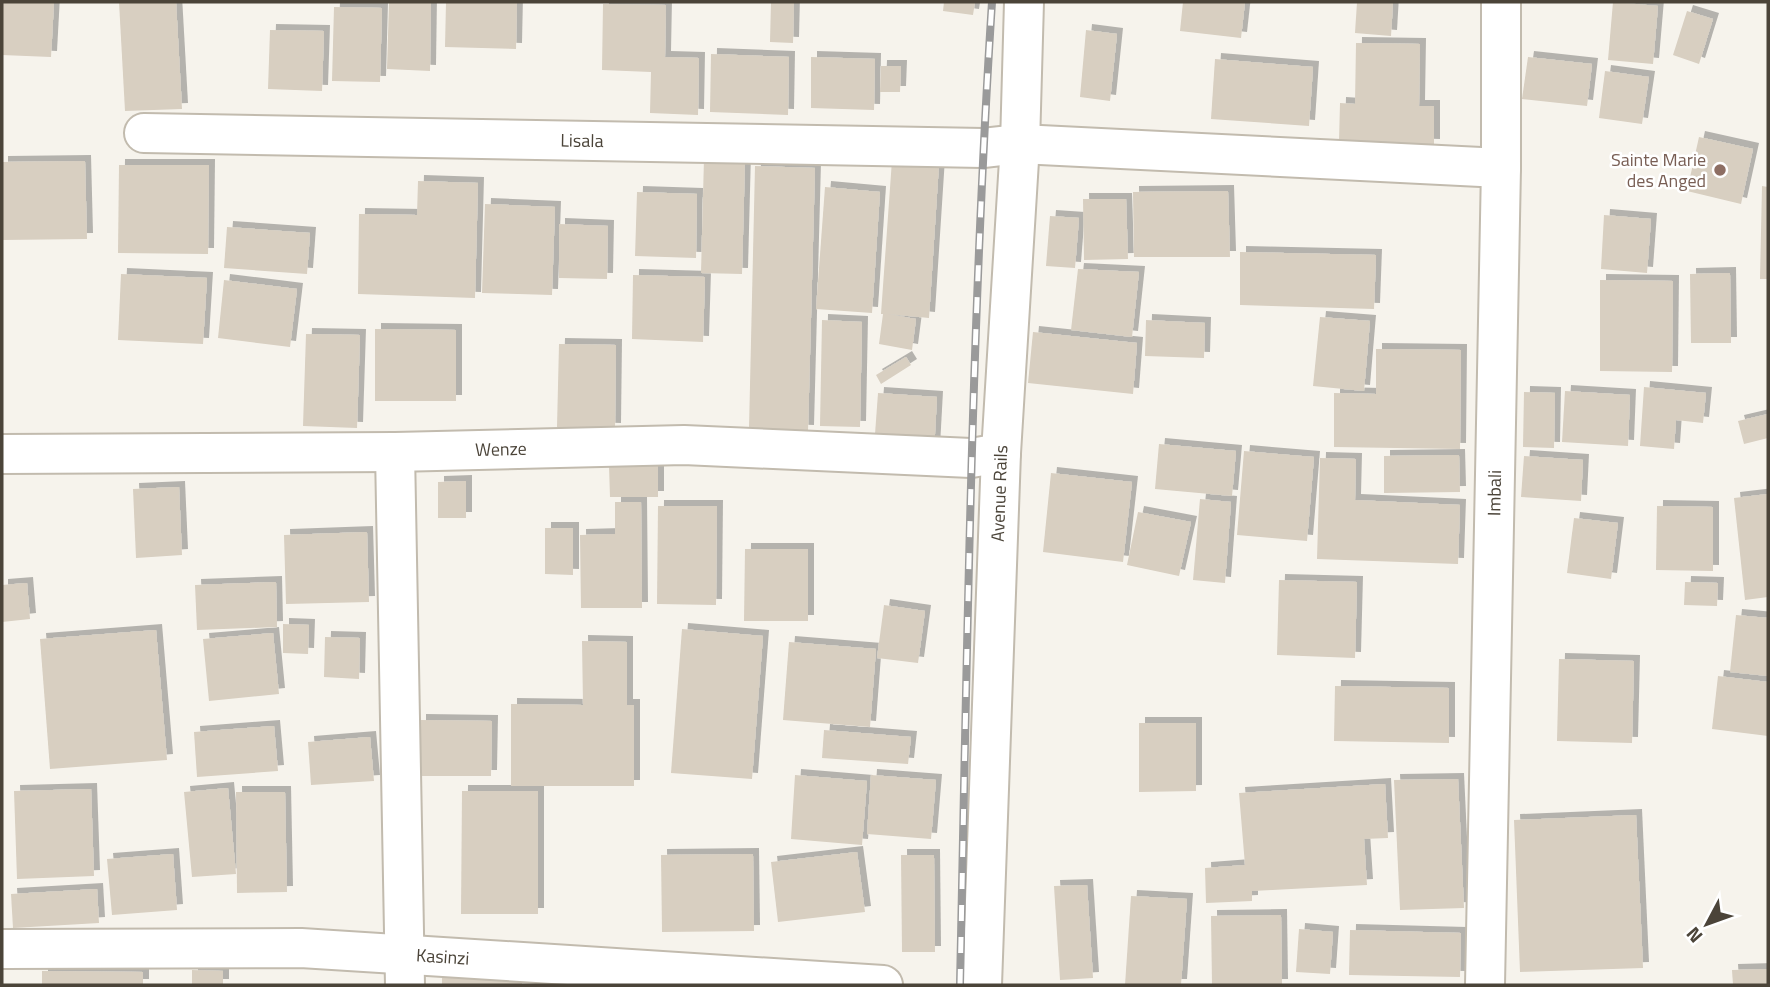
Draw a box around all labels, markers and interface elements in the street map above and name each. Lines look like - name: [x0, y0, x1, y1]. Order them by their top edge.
- street label: Lisala: [560, 126, 604, 154]
- place label: Sainte Marie des Anged: [1611, 146, 1706, 194]
- marker: Sainte Marie des Anged: [1712, 162, 1728, 178]
- street label: Wenze: [475, 435, 527, 463]
- street label: Avenue Rails: [984, 444, 1014, 542]
- street label: Imbali: [1480, 470, 1508, 516]
- north arrow: [1672, 889, 1742, 959]
- text: N: [1679, 921, 1709, 950]
- street label: Kasinzi: [415, 941, 470, 972]

